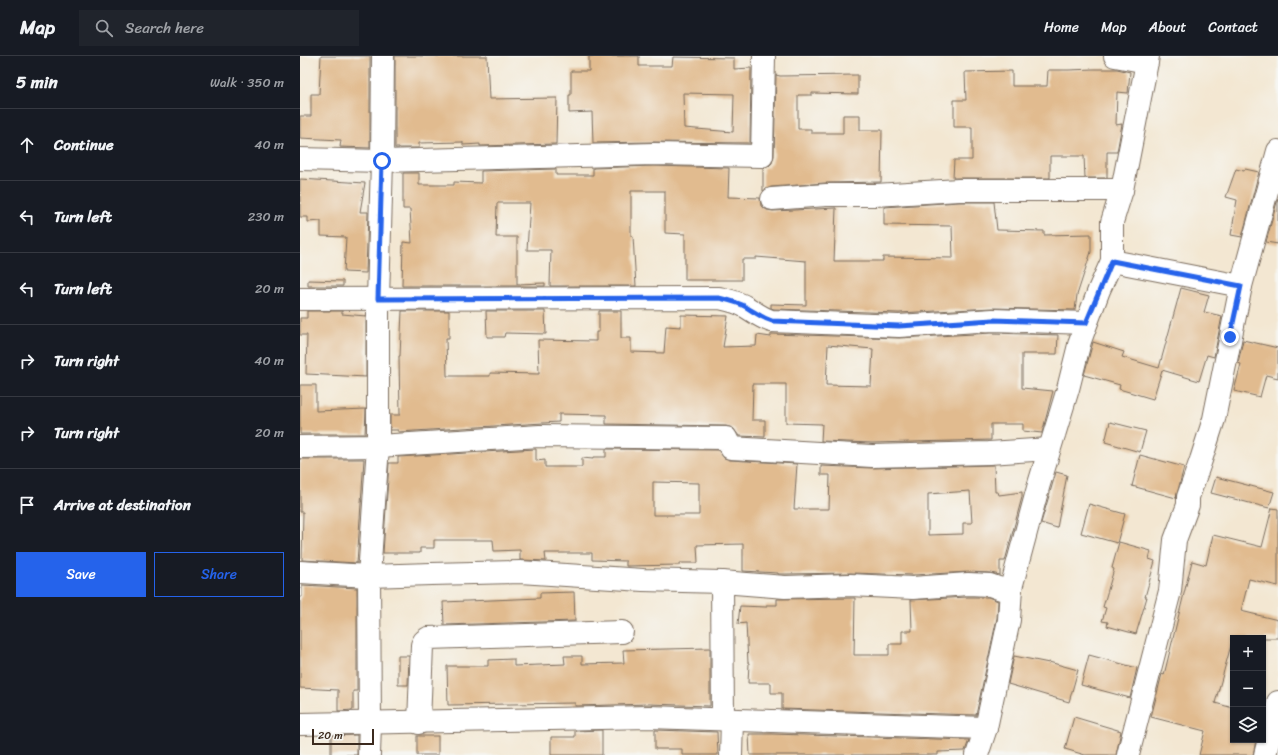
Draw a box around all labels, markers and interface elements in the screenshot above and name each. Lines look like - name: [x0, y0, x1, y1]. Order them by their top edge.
- search box: [79, 10, 359, 46]
- text: Map: [20, 11, 55, 44]
- text: Search here: [125, 15, 204, 41]
- text: Home: [1044, 15, 1079, 40]
- text: Map: [1101, 15, 1127, 40]
- text: About: [1149, 15, 1186, 40]
- text: Contact: [1208, 15, 1258, 40]
- icon: search: [93, 17, 115, 39]
- text: 5 min: [16, 67, 58, 97]
- text: Walk · 350 m: [210, 71, 284, 94]
- text: Continue: [54, 132, 114, 158]
- text: 40 m: [254, 133, 284, 156]
- icon: ahead: [16, 134, 38, 156]
- route start: [373, 152, 391, 170]
- text: Turn left: [54, 204, 112, 230]
- text: 230 m: [248, 205, 284, 228]
- icon: left: [16, 206, 38, 228]
- text: Turn left: [54, 276, 112, 302]
- text: 20 m: [255, 277, 284, 300]
- icon: left: [16, 278, 38, 300]
- route end: [1221, 328, 1239, 346]
- text: Turn right: [54, 348, 119, 374]
- text: 40 m: [254, 349, 284, 372]
- icon: right: [16, 350, 38, 372]
- text: Turn right: [54, 420, 119, 446]
- text: 20 m: [255, 421, 284, 444]
- icon: right: [16, 422, 38, 444]
- text: Arrive at destination: [54, 492, 191, 518]
- icon: arrive: [16, 494, 38, 516]
- button: Save: [16, 552, 146, 597]
- button: Share: [154, 552, 284, 597]
- map controls: [1230, 635, 1266, 743]
- button: +: [1230, 635, 1266, 671]
- button: −: [1230, 671, 1266, 707]
- button: layers: [1230, 707, 1266, 743]
- text: 20 m: [318, 726, 343, 745]
- scale bar: [312, 727, 374, 746]

